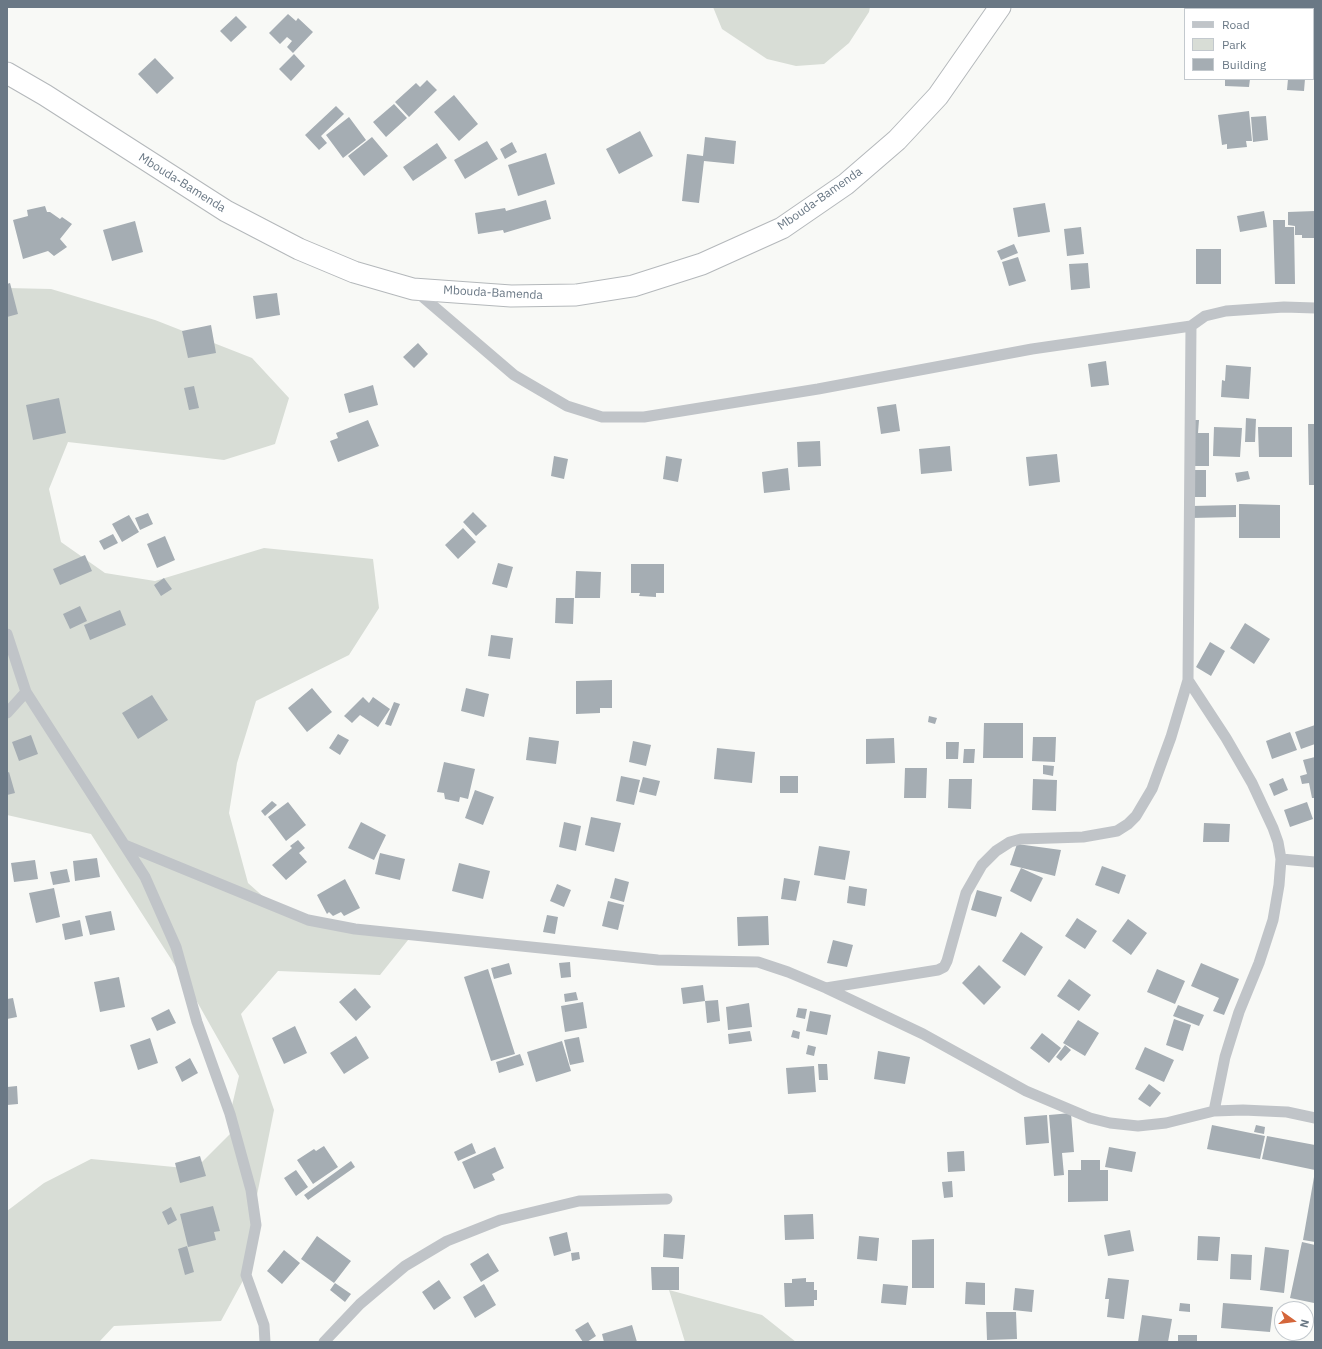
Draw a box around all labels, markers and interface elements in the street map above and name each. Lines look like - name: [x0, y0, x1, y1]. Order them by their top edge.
- legend: [1184, 8, 1314, 80]
- text: Road: [1222, 17, 1250, 32]
- text: Park: [1222, 37, 1246, 52]
- text: Building: [1222, 57, 1266, 72]
- street label: Mbouda-Bamenda: [136, 150, 228, 216]
- street label: Mbouda-Bamenda: [775, 164, 865, 234]
- street label: Mbouda-Bamenda: [443, 283, 543, 303]
- north arrow: [1274, 1301, 1314, 1341]
- text: N: [1297, 1318, 1312, 1329]

